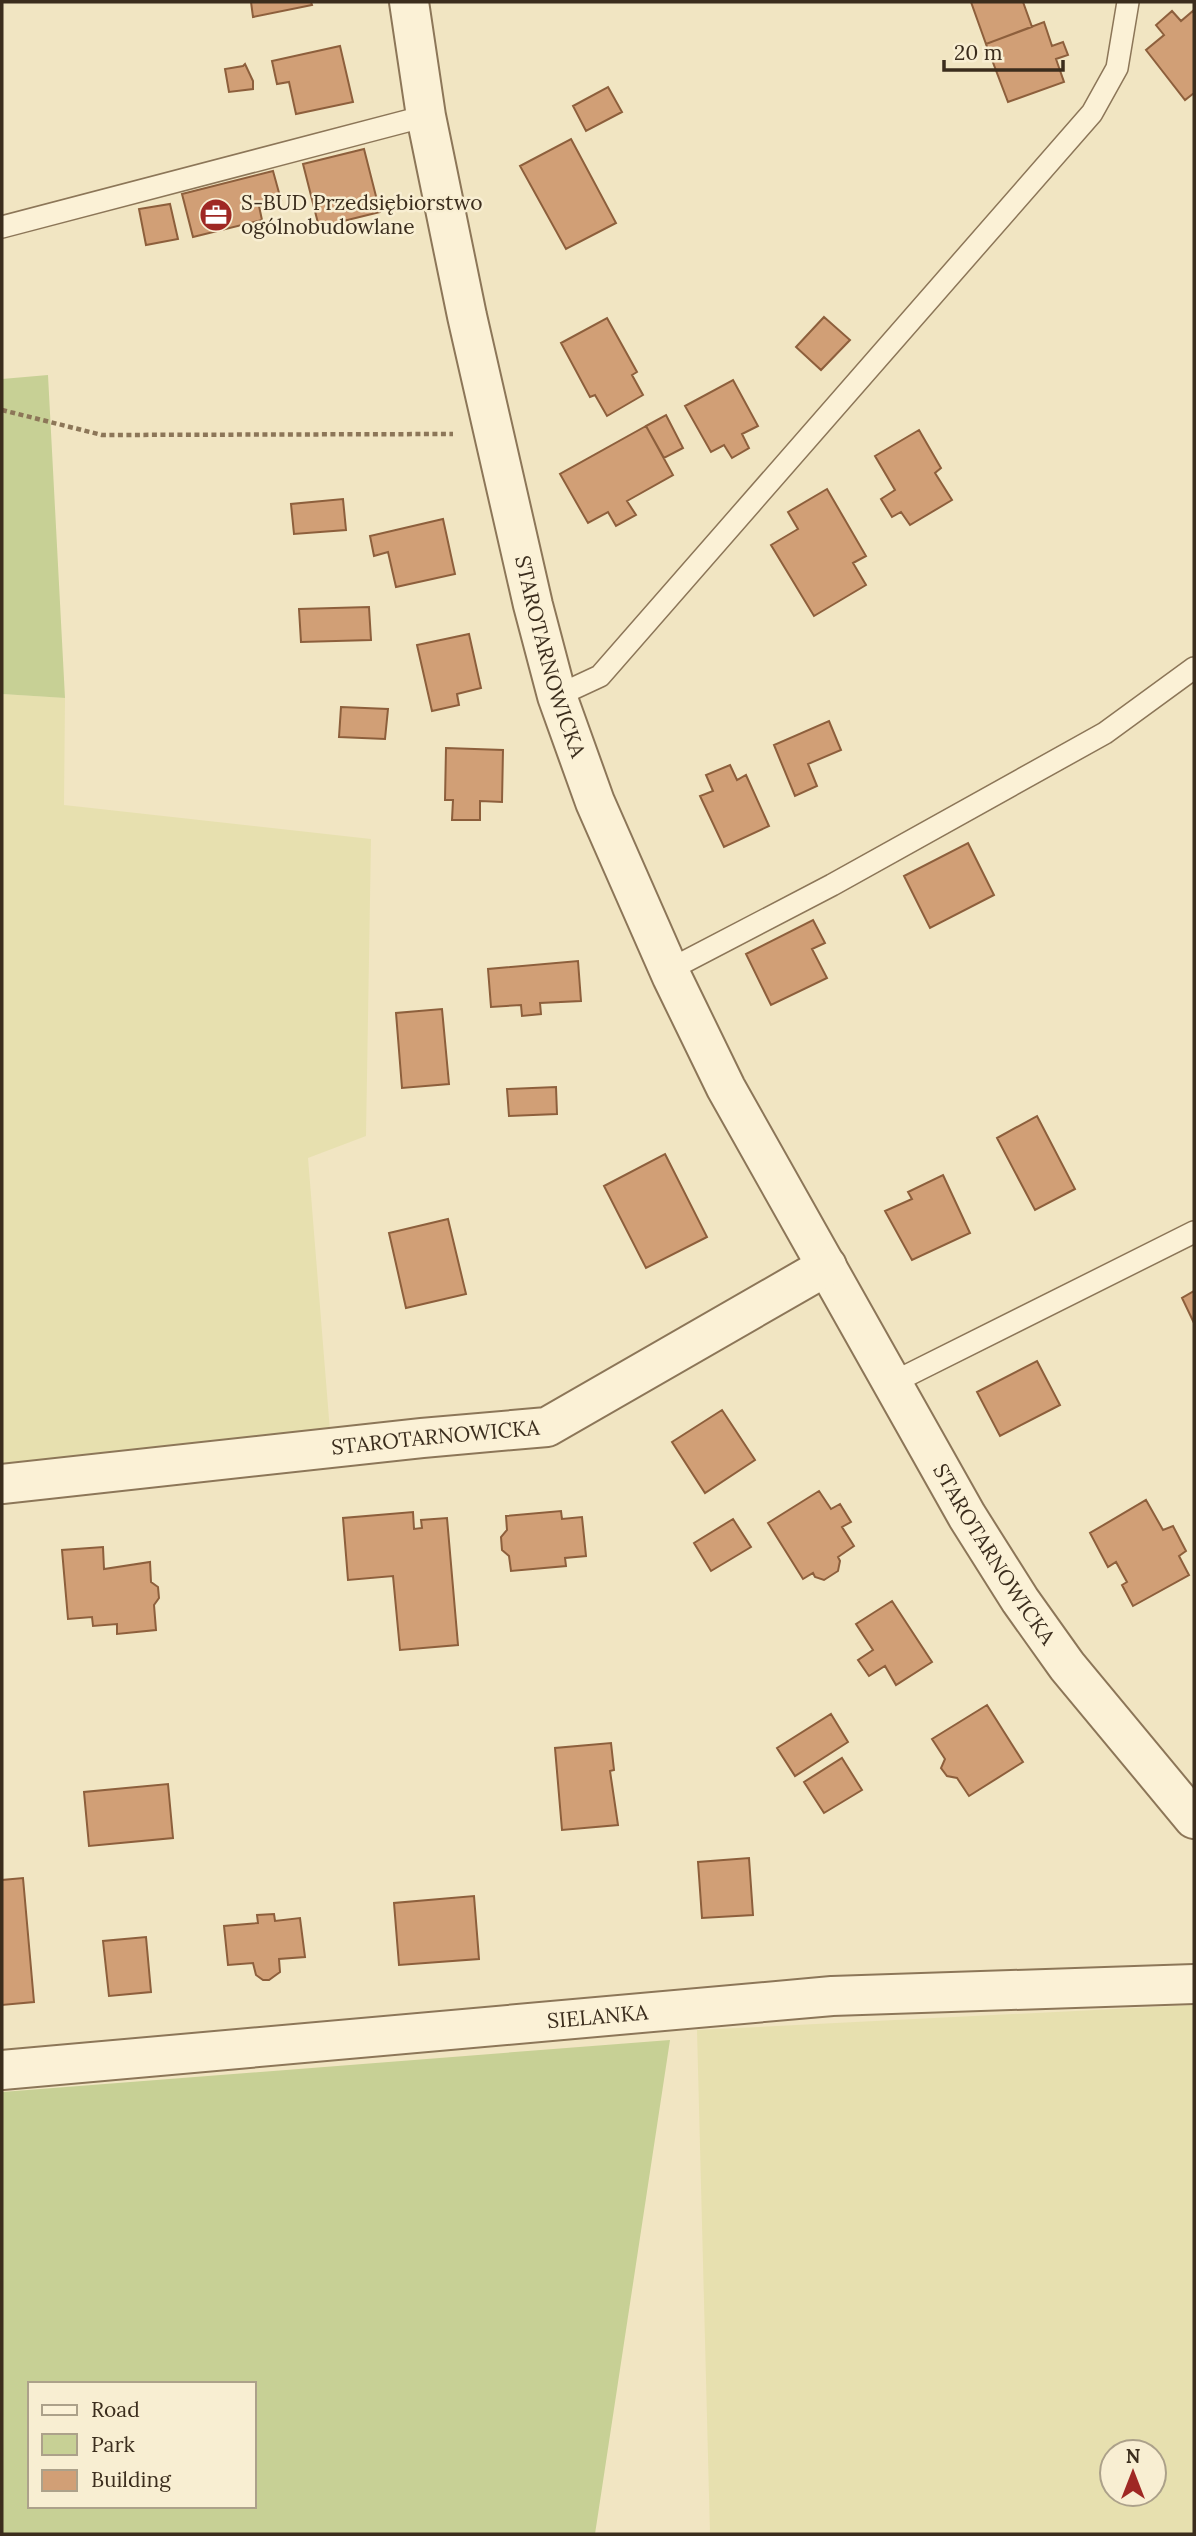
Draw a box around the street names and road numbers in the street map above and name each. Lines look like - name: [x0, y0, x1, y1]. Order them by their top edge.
- street label: STAROTARNOWICKA: [509, 553, 592, 762]
- street label: STAROTARNOWICKA: [330, 1414, 542, 1461]
- street label: STAROTARNOWICKA: [927, 1459, 1062, 1650]
- street label: SIELANKA: [546, 1998, 650, 2034]

